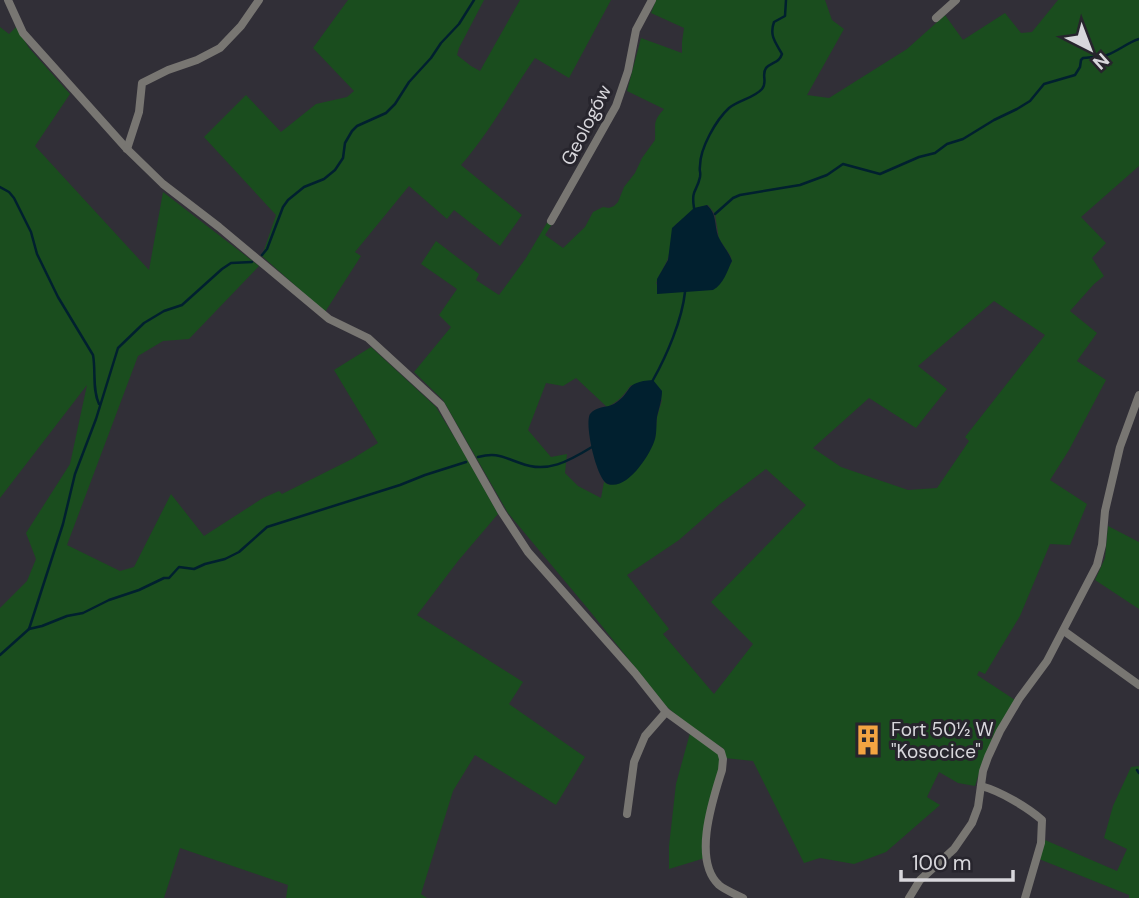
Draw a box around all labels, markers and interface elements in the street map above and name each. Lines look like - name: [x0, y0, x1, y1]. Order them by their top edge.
- north arrow: [1055, 14, 1125, 84]
- text: N: [1088, 47, 1115, 75]
- street label: Geologów: [555, 80, 617, 170]
- place label: Fort 50½ W "Kosocice": [891, 717, 994, 764]
- building icon: Fort 50½ W "Kosocice": [851, 723, 885, 757]
- scale bar: [901, 838, 1013, 882]
- text: 100 m: [912, 849, 972, 877]

